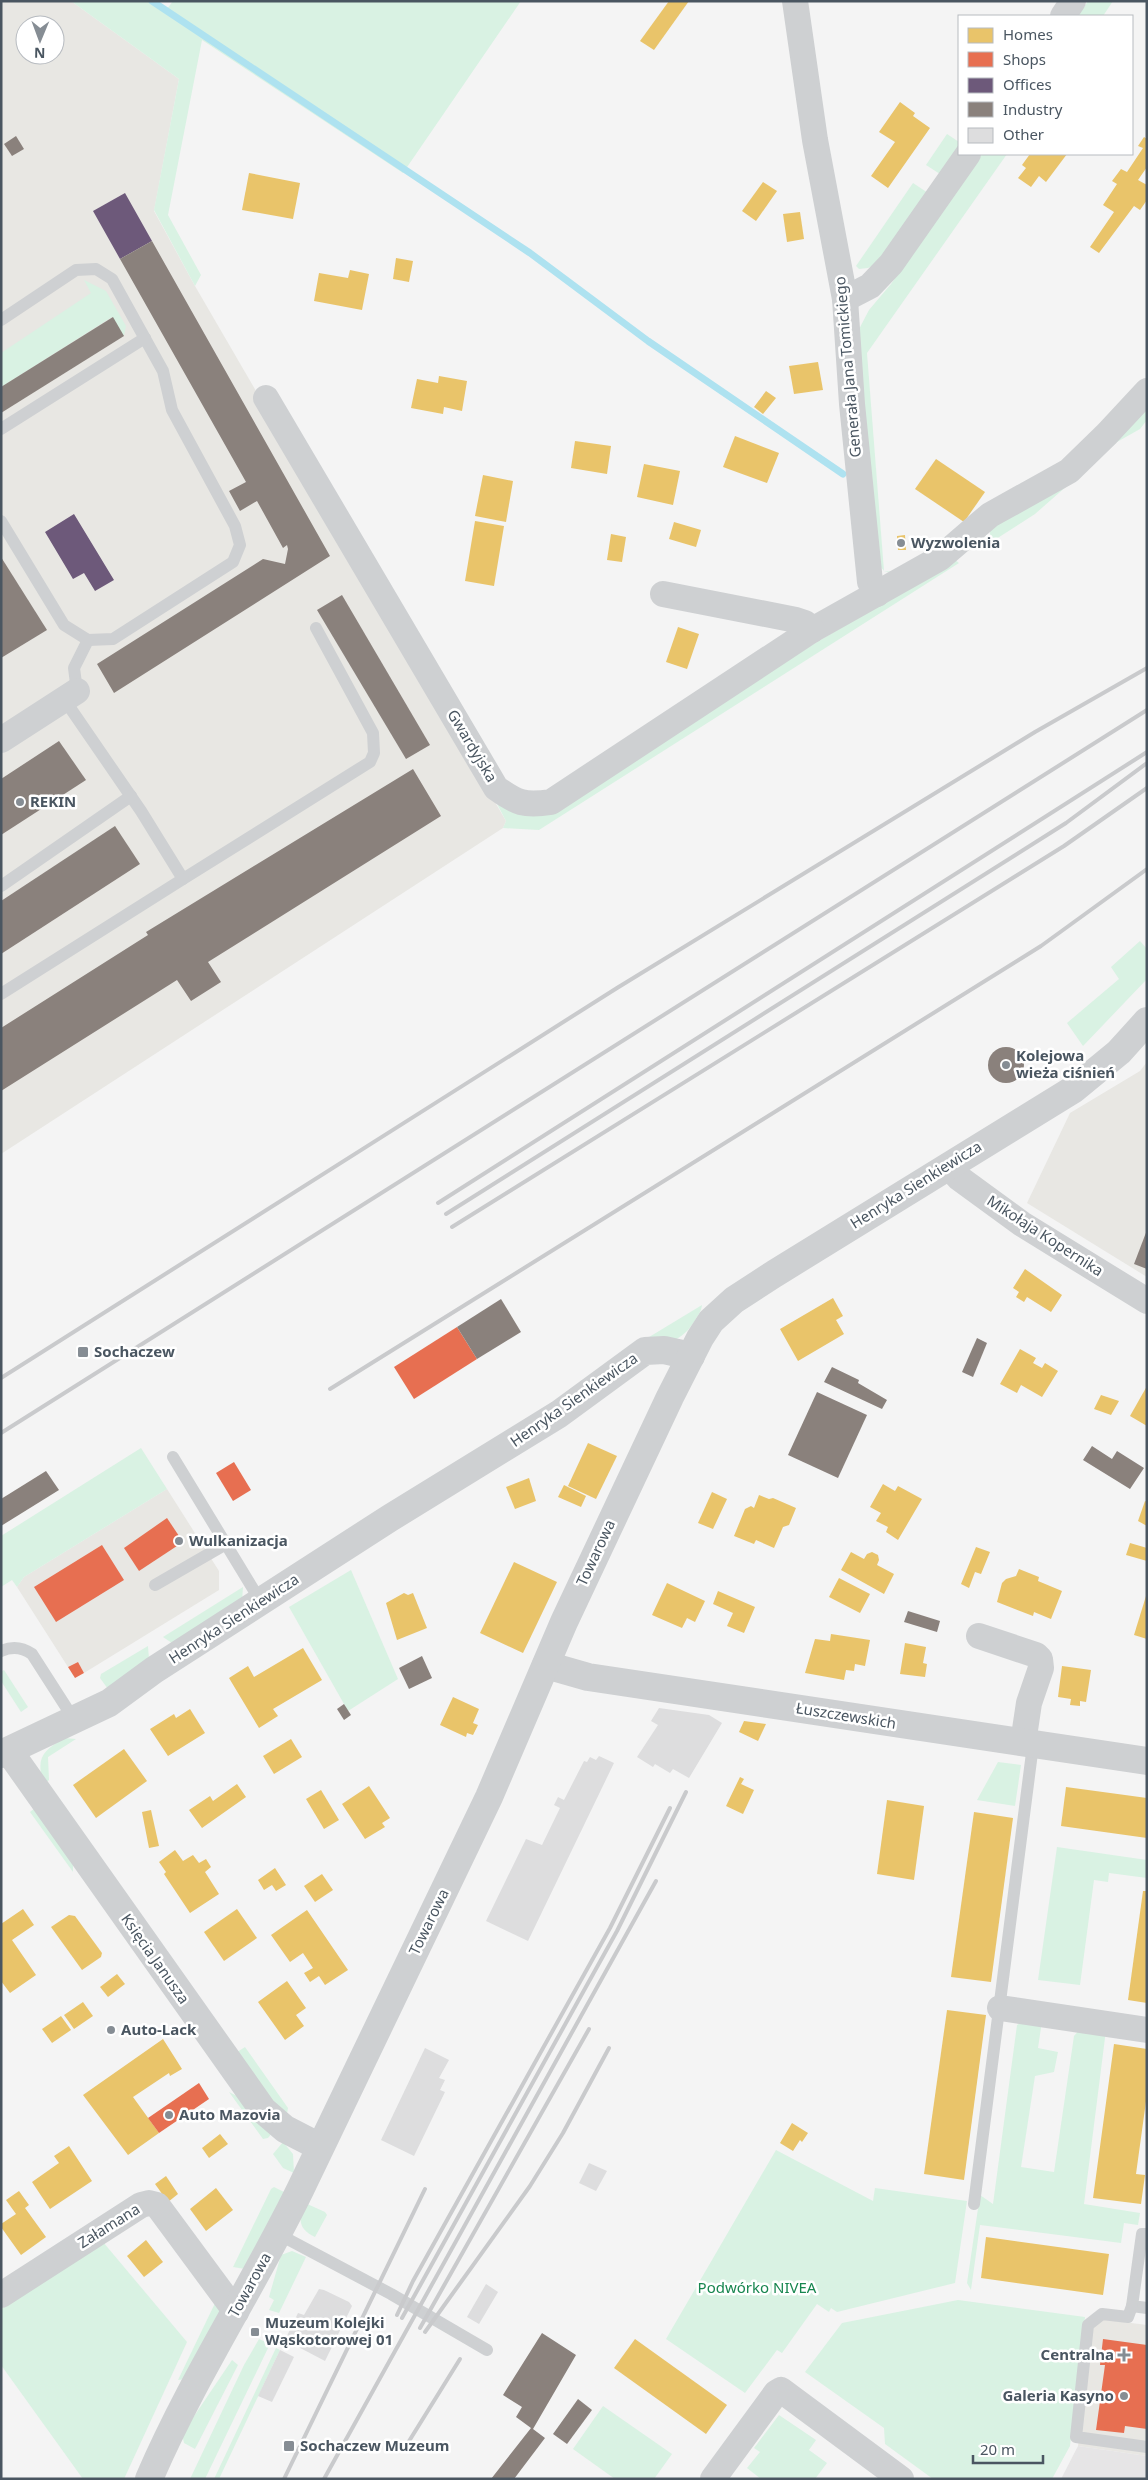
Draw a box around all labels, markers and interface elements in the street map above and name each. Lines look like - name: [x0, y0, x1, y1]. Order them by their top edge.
- north arrow: [15, 15, 65, 65]
- legend: [958, 15, 1133, 155]
- text: Homes: [1003, 24, 1053, 44]
- text: N: [34, 44, 46, 63]
- text: Shops: [1003, 49, 1046, 69]
- text: Offices: [1003, 74, 1052, 94]
- text: Industry: [1003, 99, 1063, 119]
- text: Other: [1003, 124, 1044, 144]
- street label: Generała Jana Tomickiego: [829, 276, 865, 459]
- place label: Wyzwolenia: [911, 532, 1000, 552]
- marker: Wyzwolenia: [895, 537, 907, 549]
- street label: Gwardyjska: [443, 705, 502, 786]
- place label: REKIN: [30, 791, 76, 811]
- marker: REKIN: [14, 796, 26, 808]
- place label: Kolejowa wieża ciśnień: [1016, 1045, 1115, 1082]
- marker: Kolejowa wieża ciśnień: [1000, 1059, 1012, 1071]
- street label: Henryka Sienkiewicza: [846, 1136, 985, 1233]
- street label: Mikołaja Kopernika: [984, 1190, 1108, 1280]
- place label: Sochaczew: [94, 1341, 175, 1361]
- marker: Sochaczew: [76, 1345, 90, 1359]
- street label: Henryka Sienkiewicza: [506, 1348, 641, 1451]
- street label: Towarowa: [571, 1516, 619, 1589]
- place label: Wulkanizacja: [189, 1530, 288, 1550]
- marker: Wulkanizacja: [173, 1535, 185, 1547]
- street label: Henryka Sienkiewicza: [165, 1569, 302, 1668]
- street label: Łuszczewskich: [795, 1697, 898, 1733]
- street label: Towarowa: [404, 1885, 453, 1958]
- street label: Księcia Janusza: [117, 1909, 194, 2008]
- place label: Auto-Lack: [121, 2019, 197, 2039]
- marker: Auto-Lack: [105, 2024, 117, 2036]
- place label: Auto Mazovia: [179, 2104, 281, 2124]
- marker: Auto Mazovia: [163, 2109, 175, 2121]
- street label: Załamana: [74, 2198, 143, 2252]
- street label: Towarowa: [223, 2249, 275, 2320]
- park label: Podwórko NIVEA: [698, 2277, 817, 2297]
- place label: Muzeum Kolejki Wąskotorowej 01: [265, 2312, 393, 2349]
- marker: Muzeum Kolejki Wąskotorowej 01: [249, 2326, 261, 2338]
- place label: Centralna: [1041, 2344, 1114, 2364]
- marker: Centralna: [1118, 2349, 1130, 2361]
- place label: Galeria Kasyno: [1002, 2385, 1114, 2405]
- marker: Galeria Kasyno: [1118, 2390, 1130, 2402]
- scale bar: [973, 2432, 1043, 2464]
- place label: Sochaczew Muzeum: [300, 2435, 449, 2455]
- marker: Sochaczew Muzeum: [282, 2439, 296, 2453]
- text: 20 m: [980, 2439, 1015, 2459]

